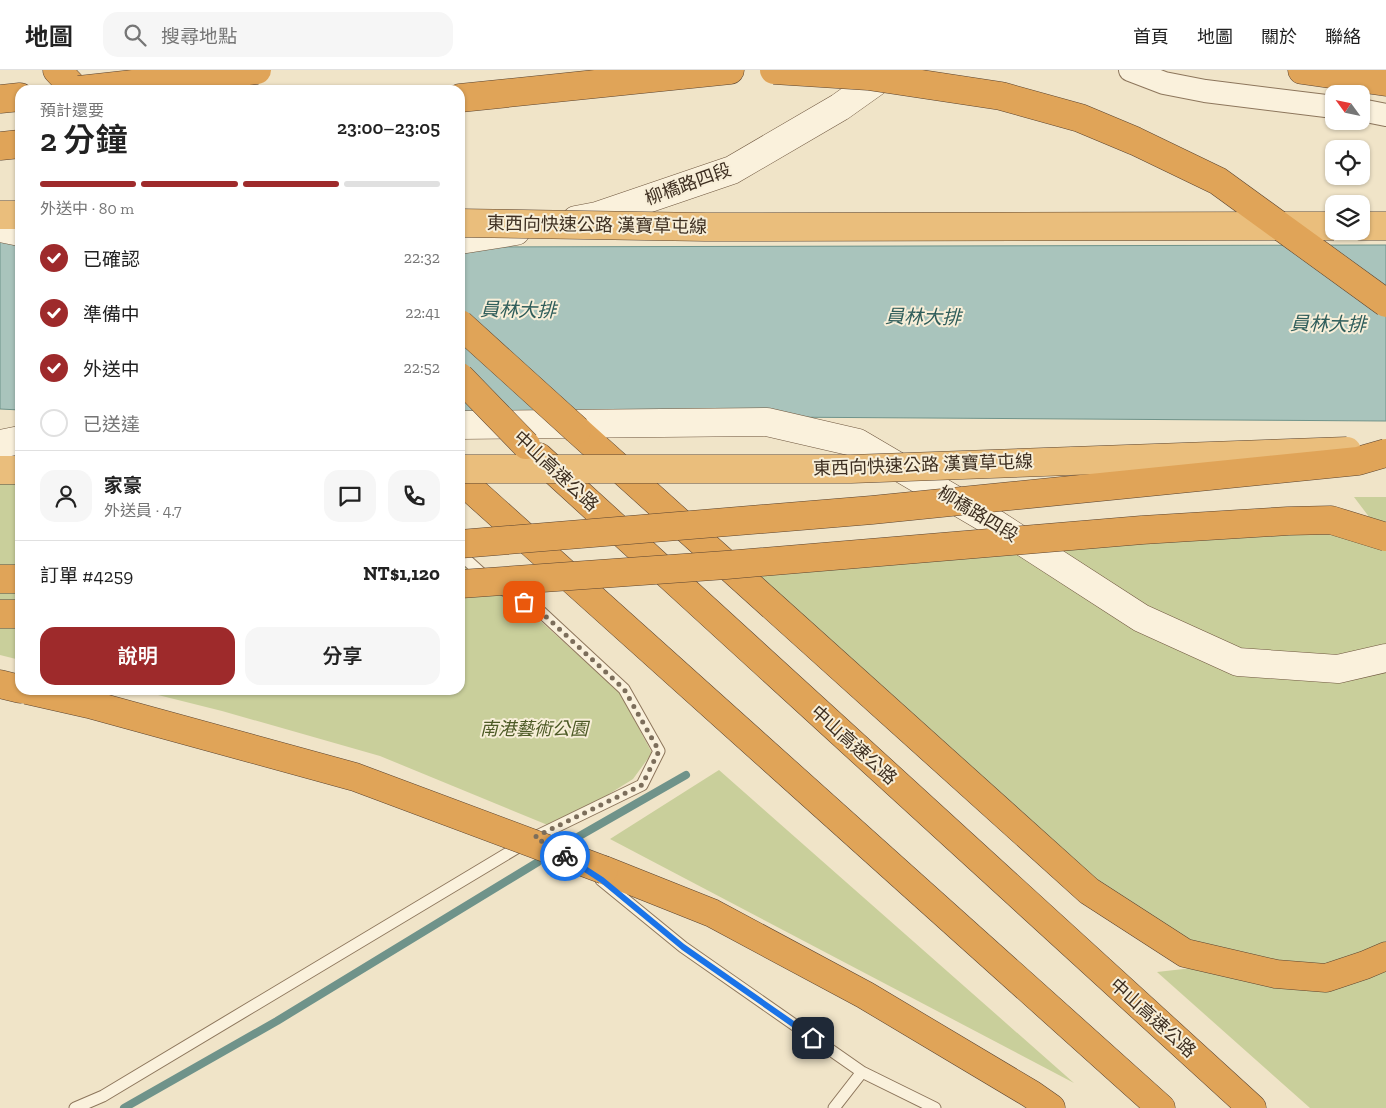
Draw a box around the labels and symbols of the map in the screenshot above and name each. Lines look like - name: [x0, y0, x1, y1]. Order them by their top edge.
- north arrow: [1325, 85, 1370, 130]
- street label: 柳橋路四段: [642, 158, 734, 210]
- street label: 東西向快速公路 漢寶草屯線: [487, 212, 707, 238]
- water label: 員林大排: [480, 298, 559, 322]
- water label: 員林大排: [885, 305, 964, 329]
- water label: 員林大排: [1290, 312, 1369, 336]
- street label: 中山高速公路: [509, 426, 603, 516]
- street label: 東西向快速公路 漢寶草屯線: [813, 450, 1033, 480]
- street label: 柳橋路四段: [934, 481, 1022, 547]
- pin: [503, 581, 545, 623]
- street label: 中山高速公路: [807, 701, 901, 789]
- park label: 南港藝術公園: [480, 718, 591, 740]
- courier: [540, 831, 590, 881]
- street label: 中山高速公路: [1106, 974, 1200, 1062]
- pin: [792, 1017, 834, 1059]

